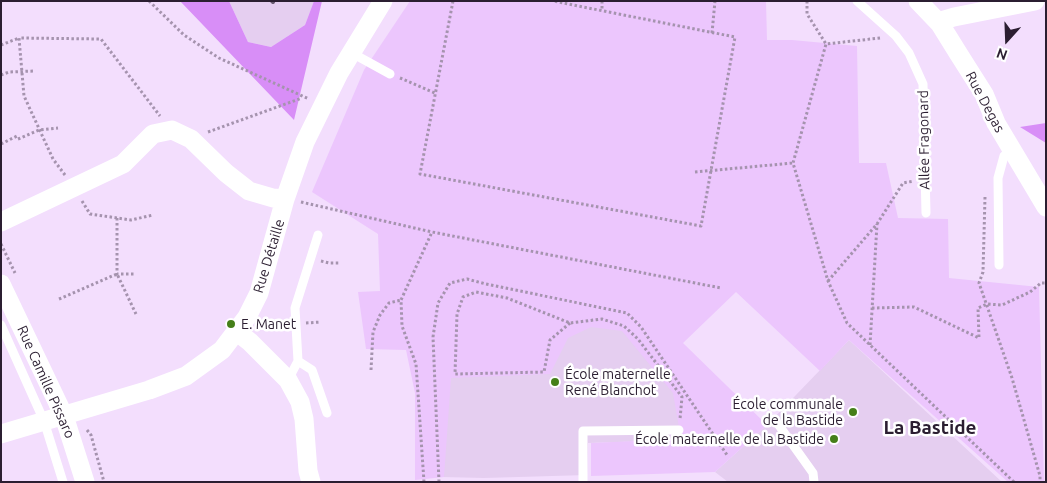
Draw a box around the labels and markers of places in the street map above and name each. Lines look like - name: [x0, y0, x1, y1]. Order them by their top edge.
- place label: E. Manet: [241, 316, 296, 332]
- marker: E. Manet: [225, 318, 237, 330]
- place label: École maternelle René Blanchot: [565, 366, 671, 398]
- marker: École maternelle René Blanchot: [549, 376, 561, 388]
- place label: École communale de la Bastide: [732, 396, 843, 428]
- marker: École communale de la Bastide: [847, 406, 859, 418]
- place label: École maternelle de la Bastide: [635, 431, 824, 447]
- marker: École maternelle de la Bastide: [828, 433, 840, 445]

